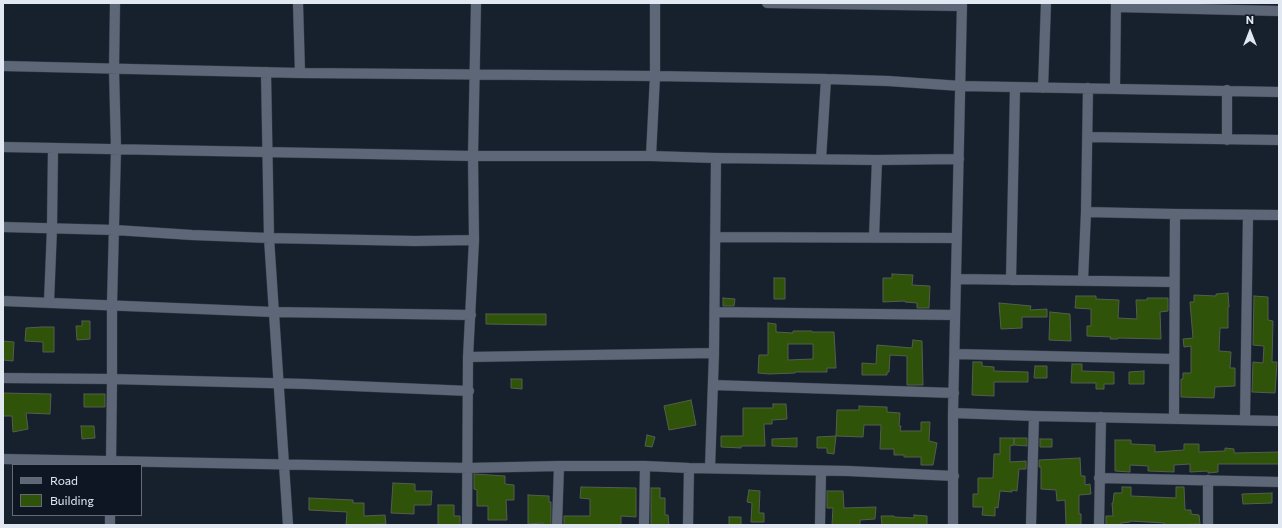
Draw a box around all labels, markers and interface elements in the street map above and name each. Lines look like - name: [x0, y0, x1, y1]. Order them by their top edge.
- north arrow: [1230, 12, 1270, 52]
- text: N: [1246, 13, 1254, 26]
- legend: [12, 464, 142, 516]
- text: Road: [50, 473, 78, 487]
- text: Building: [50, 493, 94, 507]

